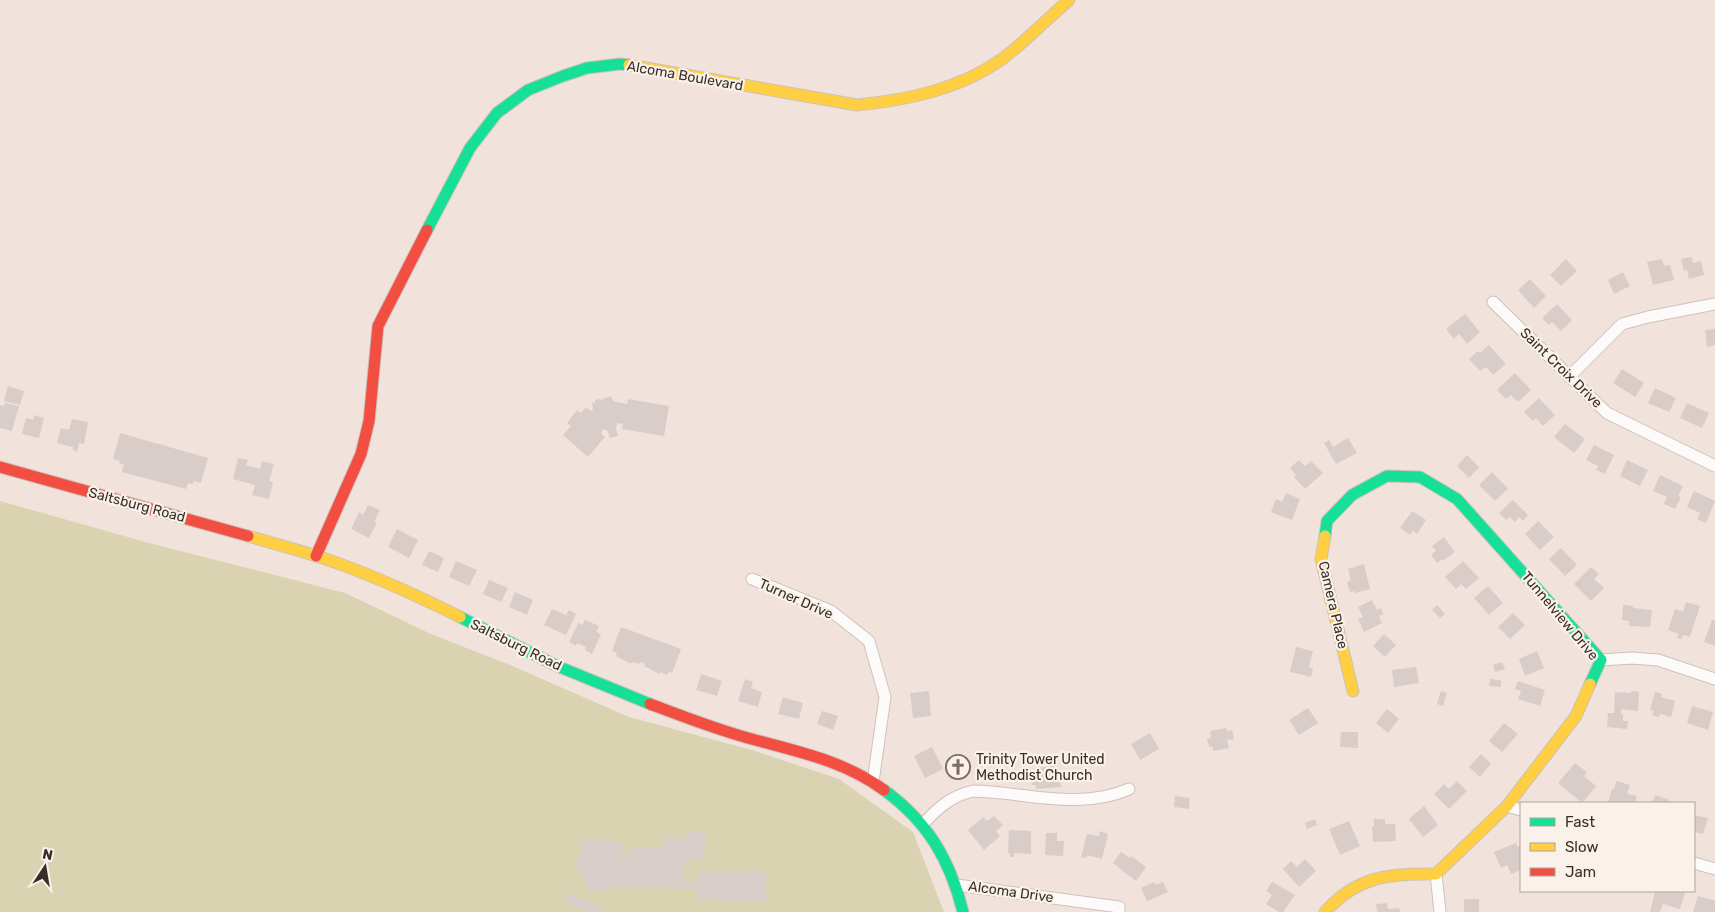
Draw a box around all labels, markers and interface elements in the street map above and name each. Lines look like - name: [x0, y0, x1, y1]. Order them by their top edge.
- street label: Alcoma Boulevard: [626, 57, 744, 95]
- street label: Saint Croix Drive: [1516, 324, 1606, 412]
- street label: Saltsburg Road: [87, 484, 187, 526]
- street label: Camera Place: [1315, 560, 1351, 651]
- street label: Tunnelview Drive: [1518, 568, 1602, 664]
- street label: Turner Drive: [756, 575, 836, 623]
- street label: Saltsburg Road: [468, 616, 564, 674]
- place label: Trinity Tower United Methodist Church: [976, 751, 1105, 784]
- church icon: Trinity Tower United Methodist Church: [945, 754, 971, 780]
- legend: [1520, 802, 1695, 892]
- text: Fast: [1565, 813, 1595, 831]
- text: Slow: [1565, 838, 1598, 856]
- north arrow: [20, 842, 70, 892]
- text: N: [41, 845, 54, 864]
- text: Jam: [1565, 863, 1596, 881]
- street label: Alcoma Drive: [967, 878, 1055, 906]

